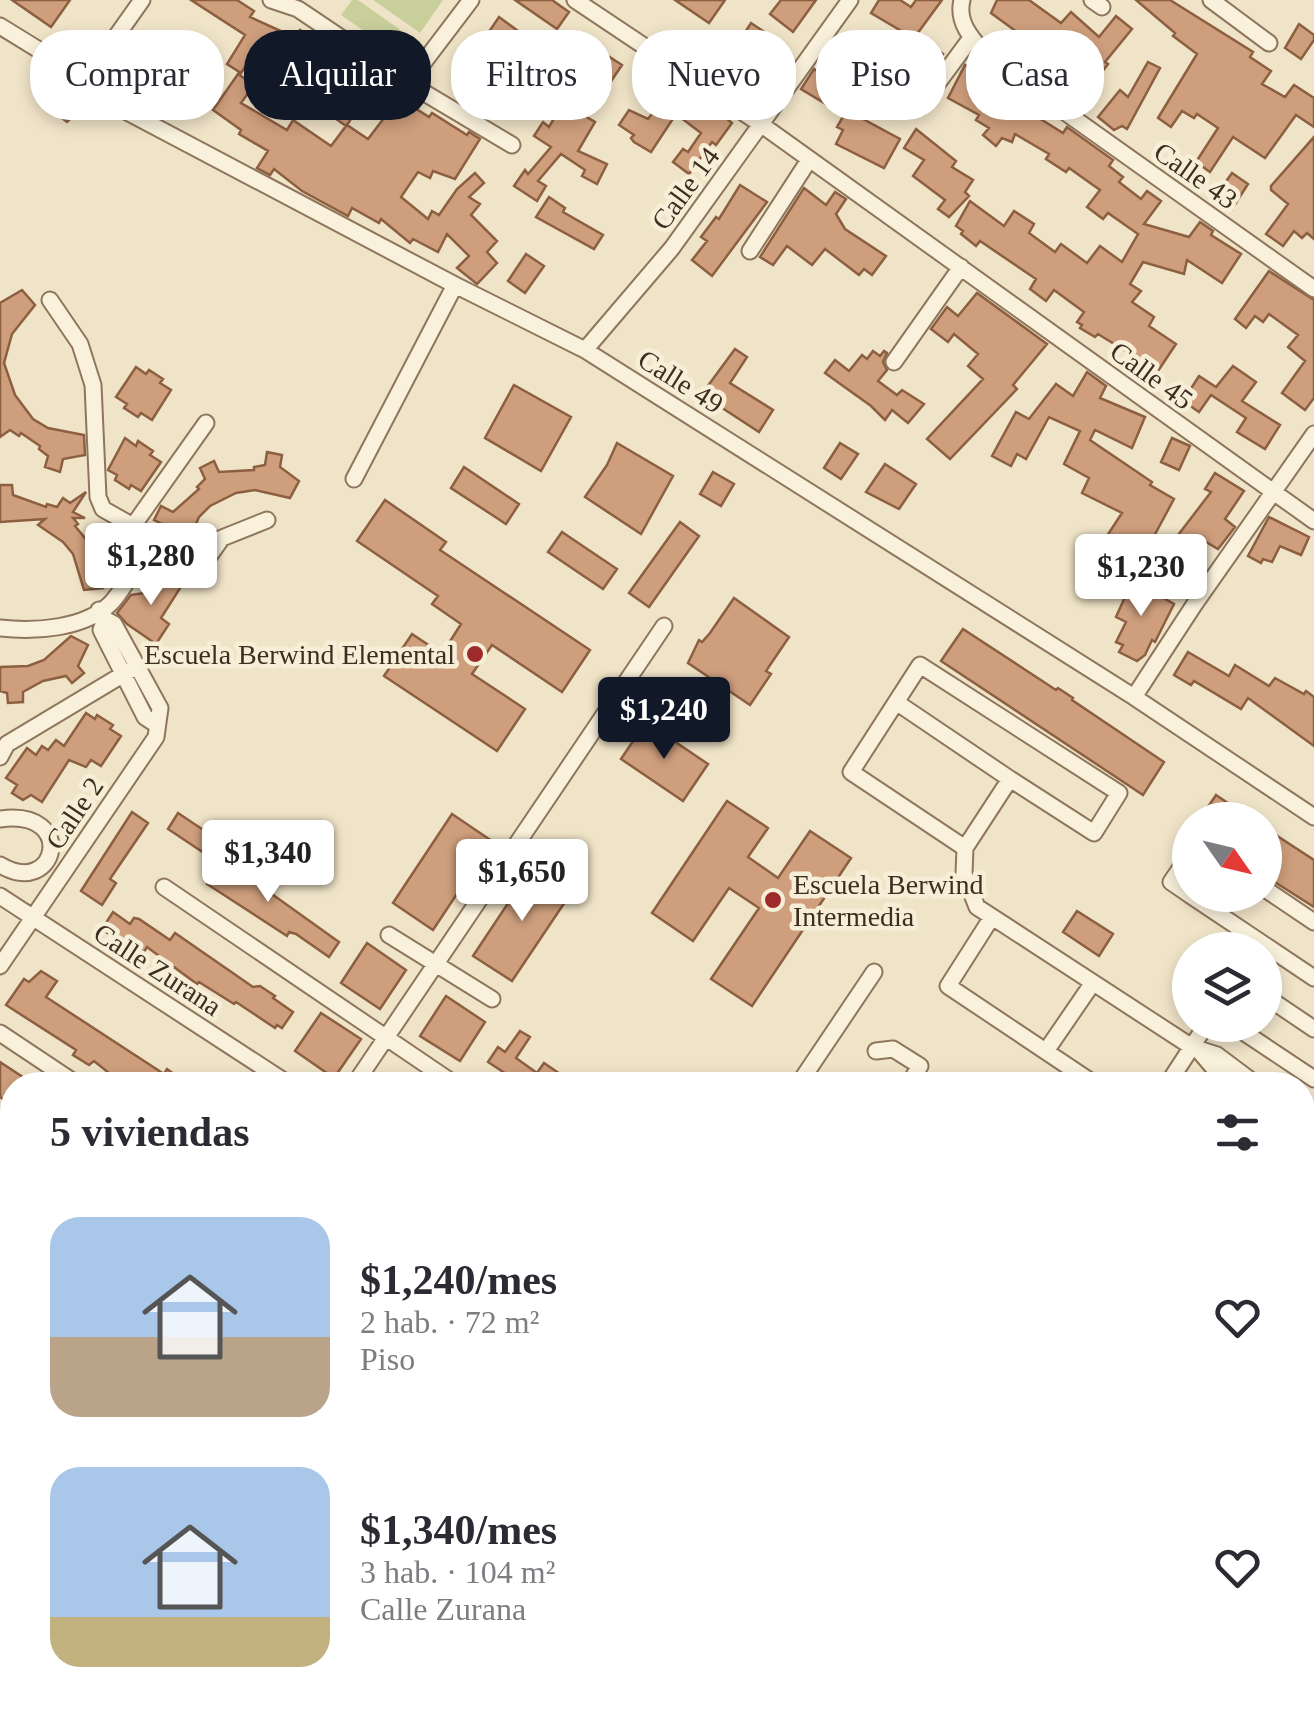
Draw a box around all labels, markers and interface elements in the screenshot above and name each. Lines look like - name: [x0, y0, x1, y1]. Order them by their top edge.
- chip: Comprar: [30, 30, 224, 120]
- chip: Alquilar: [244, 30, 431, 120]
- chip: Filtros: [451, 30, 612, 120]
- chip: Nuevo: [632, 30, 796, 120]
- chip: Piso: [816, 30, 946, 120]
- chip: Casa: [966, 30, 1104, 120]
- street label: Calle 43: [1148, 136, 1243, 215]
- street label: Calle 14: [645, 141, 726, 235]
- street label: Calle 45: [1105, 335, 1199, 416]
- street label: Calle 49: [633, 343, 729, 419]
- pin: $1,280: [70, 523, 232, 608]
- pin: $1,230: [1060, 534, 1222, 619]
- text: $1,280: [107, 537, 195, 573]
- text: $1,230: [1097, 548, 1185, 584]
- place label: Escuela Berwind Elemental: [144, 639, 455, 670]
- marker: Escuela Berwind Elemental: [464, 643, 486, 665]
- pin: $1,240: [583, 677, 745, 762]
- text: $1,240: [620, 691, 708, 727]
- street label: Calle 2: [39, 771, 110, 855]
- north arrow: [1172, 802, 1282, 912]
- map controls: [1172, 802, 1282, 1042]
- pin: $1,340: [187, 820, 349, 905]
- text: $1,340: [224, 834, 312, 870]
- pin: $1,650: [441, 839, 603, 924]
- text: $1,650: [478, 853, 566, 889]
- place label: Escuela Berwind Intermedia: [793, 869, 984, 932]
- marker: Escuela Berwind Intermedia: [762, 889, 784, 911]
- street label: Calle Zurana: [88, 917, 228, 1022]
- button: layers: [1172, 932, 1282, 1042]
- icon: filters: [1210, 1105, 1265, 1160]
- text: 5 viviendas: [50, 1109, 250, 1155]
- icon: home: [130, 1257, 250, 1377]
- text: $1,240/mes: [360, 1257, 557, 1303]
- icon: heart: [1210, 1290, 1265, 1345]
- text: 2 hab. · 72 m²: [360, 1304, 539, 1340]
- text: Piso: [360, 1341, 415, 1377]
- icon: home: [130, 1507, 250, 1627]
- text: $1,340/mes: [360, 1507, 557, 1553]
- icon: heart: [1210, 1540, 1265, 1595]
- text: 3 hab. · 104 m²: [360, 1554, 555, 1590]
- text: Calle Zurana: [360, 1591, 526, 1627]

